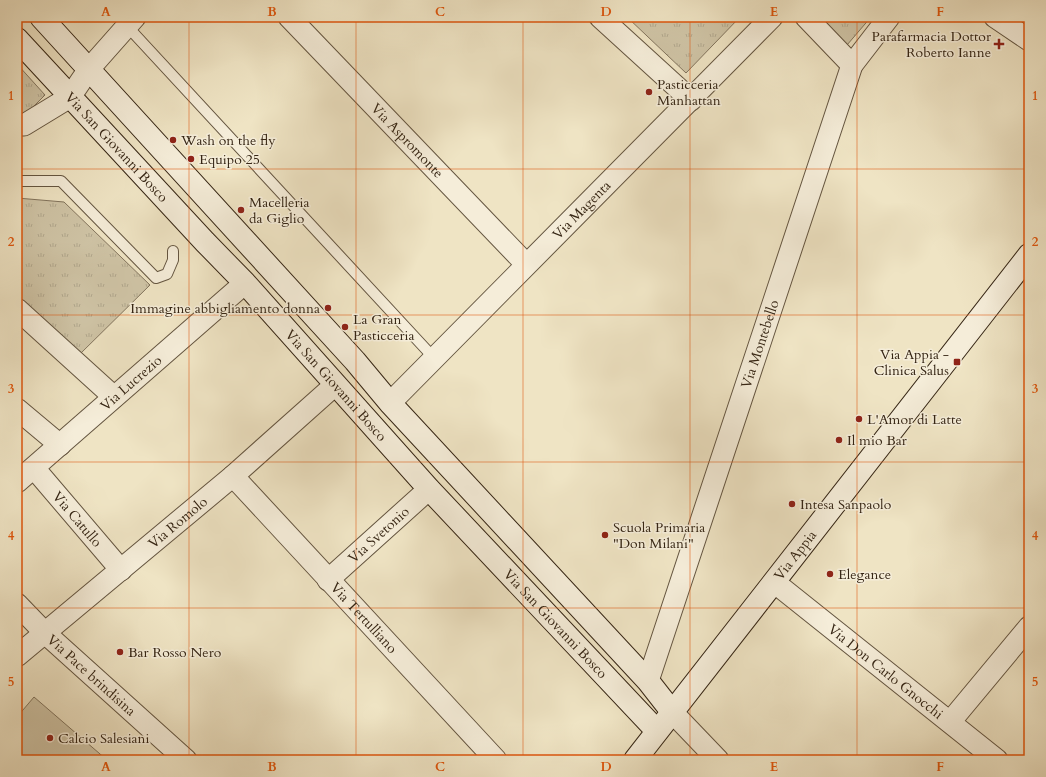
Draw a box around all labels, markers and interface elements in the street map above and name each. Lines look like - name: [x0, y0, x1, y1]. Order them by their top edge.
- text: A: [101, 3, 111, 21]
- text: B: [267, 3, 277, 21]
- text: C: [435, 3, 445, 21]
- text: D: [600, 3, 612, 21]
- text: E: [770, 3, 778, 21]
- text: F: [936, 3, 944, 21]
- place label: Parafarmacia Dottor Roberto Ianne: [872, 27, 992, 62]
- marker: Parafarmacia Dottor Roberto Ianne: [994, 39, 1004, 49]
- place label: Pasticceria Manhattan: [657, 75, 721, 110]
- text: 1: [8, 87, 14, 105]
- marker: Pasticceria Manhattan: [644, 87, 654, 97]
- text: 1: [1032, 87, 1038, 105]
- street label: Via San Giovanni Bosco: [61, 88, 173, 207]
- street label: Via Aspromonte: [367, 99, 447, 182]
- place label: Wash on the fly: [180, 131, 276, 150]
- marker: Wash on the fly: [168, 135, 178, 145]
- place label: Equipo 25: [199, 150, 260, 169]
- marker: Equipo 25: [186, 154, 196, 164]
- street label: Via Magenta: [548, 176, 615, 244]
- place label: Macelleria da Giglio: [249, 193, 310, 228]
- marker: Macelleria da Giglio: [236, 205, 246, 215]
- text: 2: [8, 233, 15, 251]
- text: 2: [1032, 233, 1039, 251]
- street label: Via Montebello: [737, 297, 784, 391]
- place label: Immagine abbigliamento donna: [130, 299, 320, 318]
- marker: Immagine abbigliamento donna: [323, 303, 333, 313]
- place label: La Gran Pasticceria: [353, 310, 415, 345]
- marker: La Gran Pasticceria: [340, 322, 350, 332]
- street label: Via San Giovanni Bosco: [281, 325, 391, 446]
- place label: Via Appia - Clinica Salus: [874, 345, 949, 380]
- street label: Via Lucrezio: [96, 351, 166, 415]
- marker: Via Appia - Clinica Salus: [952, 357, 962, 367]
- text: 3: [8, 380, 15, 398]
- text: 3: [1032, 380, 1039, 398]
- place label: L'Amor di Latte: [867, 410, 962, 429]
- marker: L'Amor di Latte: [854, 414, 864, 424]
- place label: Il mio Bar: [847, 431, 908, 450]
- marker: Il mio Bar: [834, 435, 844, 445]
- street label: Via Catullo: [48, 487, 107, 552]
- street label: Via Romolo: [144, 492, 212, 553]
- place label: Intesa Sanpaolo: [800, 495, 892, 514]
- marker: Intesa Sanpaolo: [787, 499, 797, 509]
- street label: Via Svetonio: [344, 502, 414, 567]
- place label: Scuola Primaria "Don Milani": [613, 518, 705, 553]
- street label: Via Appia: [770, 526, 821, 584]
- text: 4: [8, 527, 15, 545]
- text: 4: [1032, 527, 1039, 545]
- marker: Scuola Primaria "Don Milani": [600, 530, 610, 540]
- street label: Via San Giovanni Bosco: [499, 565, 612, 683]
- place label: Elegance: [838, 565, 891, 584]
- marker: Elegance: [825, 569, 835, 579]
- street label: Via Tertulliano: [326, 578, 402, 658]
- street label: Via Don Carlo Gnocchi: [824, 620, 947, 724]
- street label: Via Pace brindisina: [43, 630, 140, 720]
- place label: Bar Rosso Nero: [128, 643, 222, 662]
- marker: Bar Rosso Nero: [115, 647, 125, 657]
- text: 5: [8, 673, 14, 691]
- text: 5: [1032, 673, 1038, 691]
- place label: Calcio Salesiani: [58, 729, 150, 748]
- marker: Calcio Salesiani: [45, 733, 55, 743]
- text: A: [101, 758, 111, 776]
- text: B: [267, 758, 277, 776]
- text: C: [435, 758, 445, 776]
- text: D: [600, 758, 612, 776]
- text: E: [770, 758, 778, 776]
- text: F: [936, 758, 944, 776]

